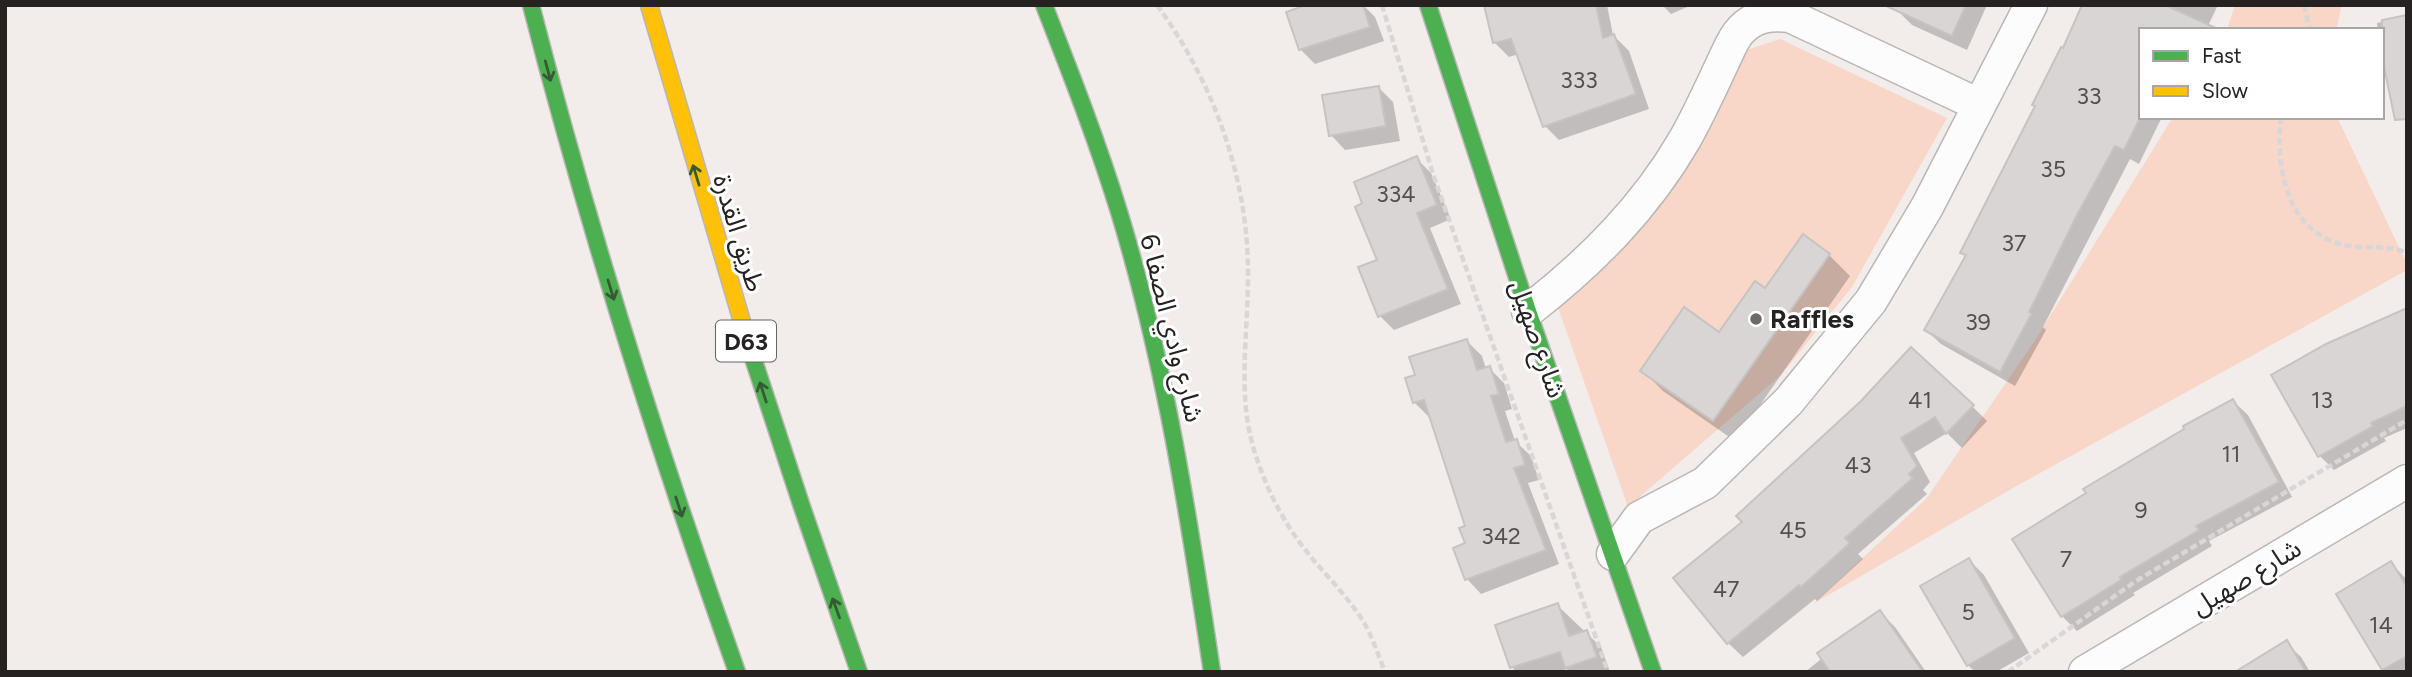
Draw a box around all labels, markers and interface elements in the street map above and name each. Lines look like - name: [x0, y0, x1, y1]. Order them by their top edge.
- legend: [2139, 28, 2384, 119]
- text: Fast: [2202, 43, 2242, 68]
- one-way arrow: [543, 60, 556, 82]
- house number: 333: [1560, 66, 1598, 94]
- text: Slow: [2202, 78, 2248, 103]
- house number: 33: [2076, 82, 2102, 110]
- house number: 35: [2040, 155, 2066, 183]
- one-way arrow: [689, 164, 702, 186]
- street label: طريق القدرة: [706, 170, 772, 296]
- house number: 334: [1376, 180, 1416, 208]
- house number: 37: [2002, 229, 2026, 257]
- street label: شارع وادي الصفا 6: [1129, 231, 1211, 426]
- street label: شارع صهيل: [1500, 276, 1573, 403]
- one-way arrow: [605, 279, 618, 301]
- place label: Raffles: [1770, 303, 1854, 335]
- house number: 39: [1965, 308, 1991, 336]
- marker: Raffles: [1748, 311, 1764, 327]
- road number: D63: [716, 320, 776, 362]
- one-way arrow: [756, 381, 769, 403]
- house number: 41: [1908, 386, 1932, 414]
- house number: 13: [2311, 386, 2333, 414]
- house number: 11: [2222, 440, 2241, 468]
- house number: 43: [1845, 451, 1871, 479]
- one-way arrow: [674, 495, 687, 517]
- house number: 9: [2134, 496, 2148, 524]
- house number: 45: [1779, 516, 1807, 544]
- house number: 342: [1481, 522, 1521, 550]
- street label: شارع صهيل: [2185, 532, 2308, 625]
- house number: 7: [2060, 545, 2072, 573]
- house number: 47: [1713, 575, 1739, 603]
- one-way arrow: [829, 597, 841, 619]
- house number: 5: [1961, 598, 1975, 626]
- house number: 14: [2369, 611, 2393, 639]

